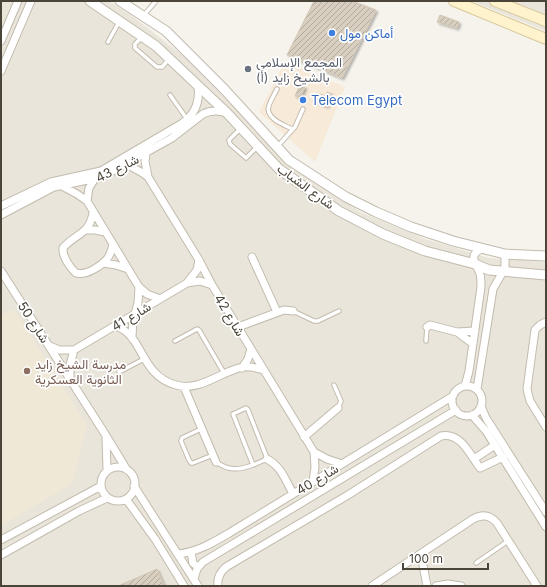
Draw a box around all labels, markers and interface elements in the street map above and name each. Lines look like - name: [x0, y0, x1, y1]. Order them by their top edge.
- place label: أماكن مول: [340, 25, 393, 42]
- marker: أماكن مول: [327, 28, 337, 38]
- place label: المجمع الإسلامي (أ) بالشيخ زايد: [256, 54, 342, 87]
- marker: المجمع الإسلامي (أ) بالشيخ زايد: [243, 64, 253, 74]
- place label: Telecom Egypt: [311, 92, 402, 108]
- marker: Telecom Egypt: [298, 95, 308, 105]
- street label: شارع 43: [93, 151, 142, 187]
- street label: شارع الشباب: [273, 160, 338, 214]
- street label: شارع 42: [210, 291, 249, 340]
- street label: شارع 50: [13, 298, 53, 347]
- street label: شارع 41: [108, 298, 155, 336]
- place label: مدرسة الشيخ زايد الثانوية العسكرية: [35, 356, 126, 388]
- marker: مدرسة الشيخ زايد الثانوية العسكرية: [22, 366, 32, 376]
- street label: شارع 40: [293, 460, 342, 500]
- scale bar: [403, 545, 488, 571]
- text: 100 m: [409, 551, 443, 566]

